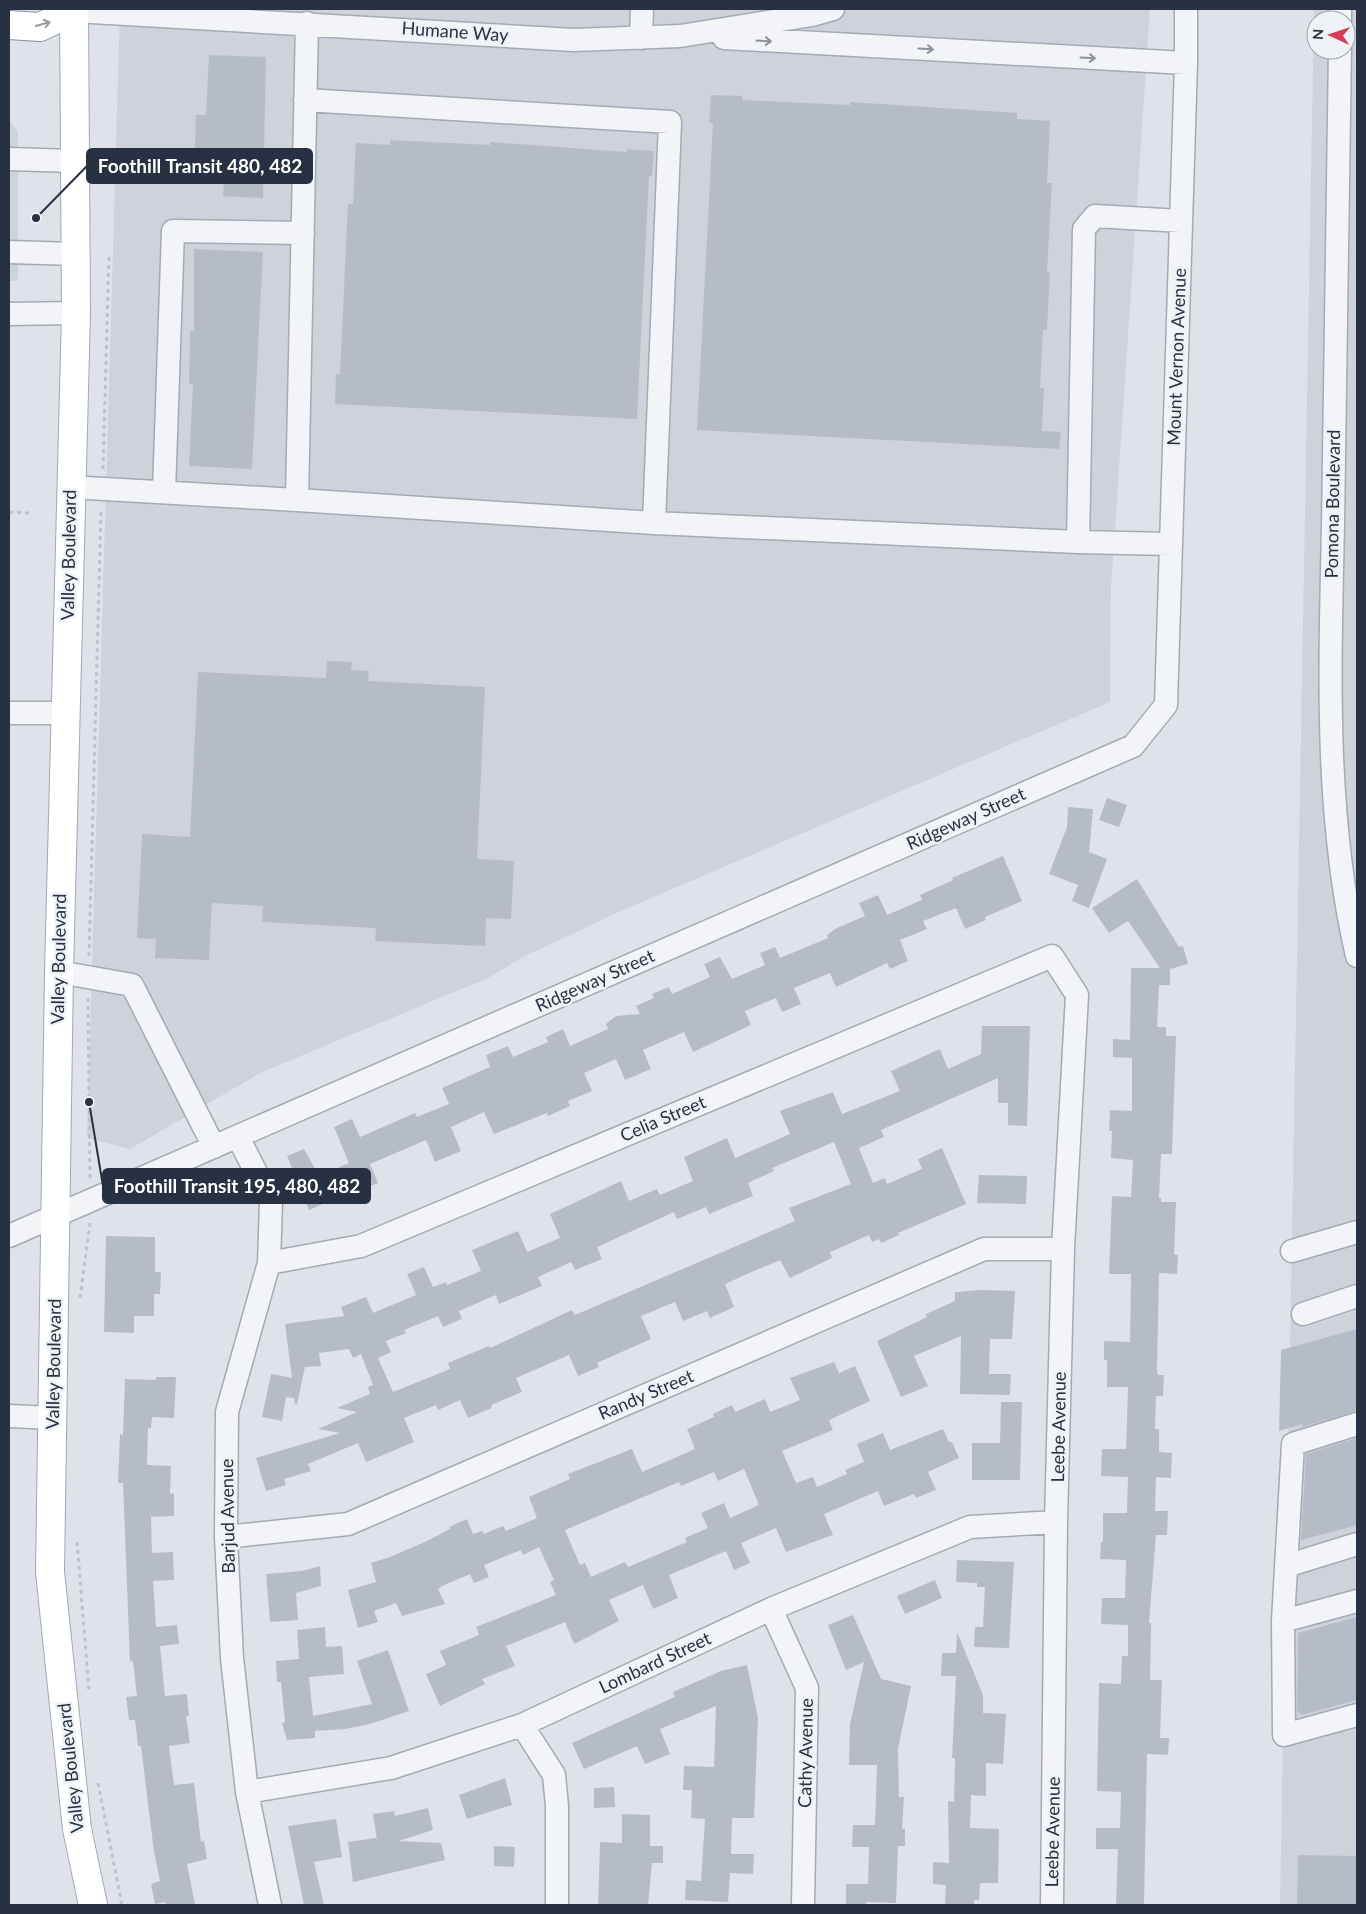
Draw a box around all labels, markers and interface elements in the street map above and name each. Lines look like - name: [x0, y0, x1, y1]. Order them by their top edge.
- north arrow: [1306, 10, 1356, 60]
- street label: Humane Way: [401, 16, 510, 46]
- one-way arrow: [35, 19, 51, 28]
- text: N: [1309, 28, 1326, 40]
- one-way arrow: [756, 36, 772, 45]
- one-way arrow: [918, 45, 934, 54]
- one-way arrow: [1080, 53, 1096, 62]
- callout: Foothill Transit 480, 482: [87, 149, 312, 183]
- text: Foothill Transit 480, 482: [98, 154, 302, 177]
- street label: Mount Vernon Avenue: [1162, 268, 1190, 446]
- street label: Pomona Boulevard: [1320, 429, 1344, 579]
- street label: Valley Boulevard: [56, 489, 80, 620]
- street label: Ridgeway Street: [903, 782, 1029, 854]
- street label: Valley Boulevard: [46, 893, 70, 1024]
- street label: Ridgeway Street: [532, 944, 658, 1016]
- street label: Celia Street: [616, 1090, 709, 1146]
- callout: Foothill Transit 195, 480, 482: [103, 1169, 370, 1203]
- text: Foothill Transit 195, 480, 482: [114, 1174, 360, 1197]
- street label: Valley Boulevard: [41, 1298, 65, 1429]
- street label: Randy Street: [595, 1364, 697, 1424]
- street label: Leebe Avenue: [1046, 1371, 1070, 1483]
- street label: Barjud Avenue: [215, 1458, 239, 1574]
- street label: Lombard Street: [595, 1626, 715, 1698]
- street label: Cathy Avenue: [793, 1698, 817, 1808]
- street label: Valley Boulevard: [52, 1702, 88, 1834]
- street label: Leebe Avenue: [1040, 1776, 1064, 1888]

